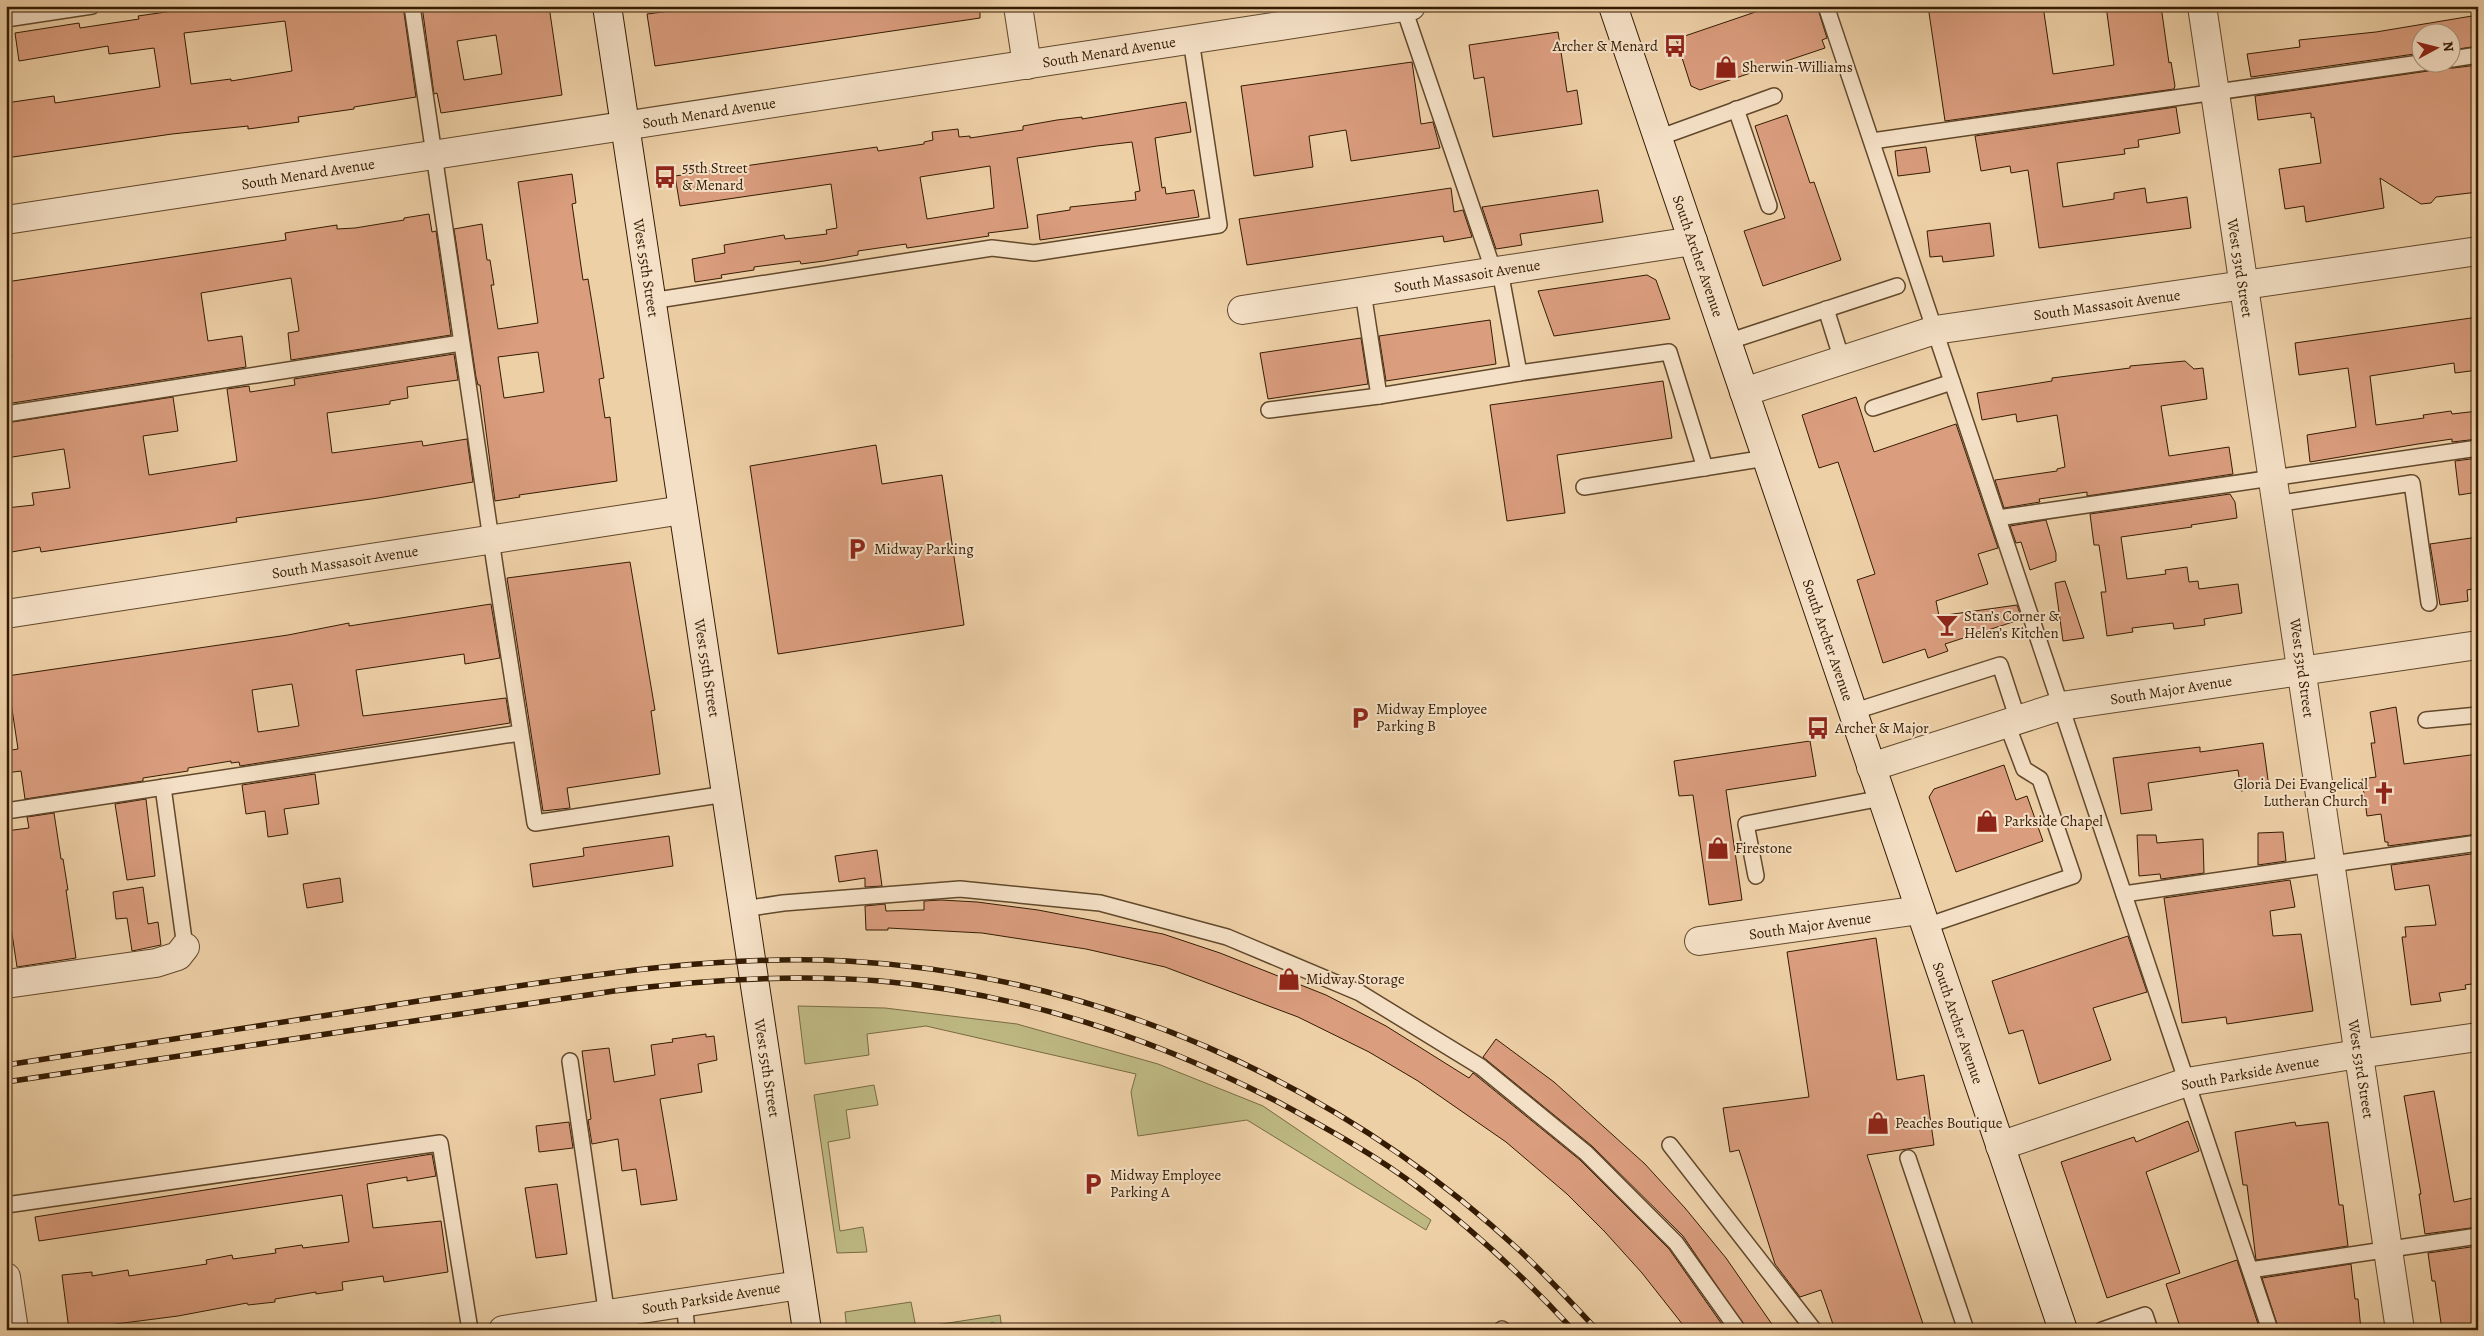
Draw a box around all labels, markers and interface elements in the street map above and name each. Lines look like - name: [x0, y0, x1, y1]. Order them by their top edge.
- north arrow: [2412, 22, 2462, 72]
- street label: South Menard Avenue: [1041, 32, 1177, 72]
- bus stop icon: Archer & Menard: [1662, 33, 1688, 59]
- place label: Archer & Menard: [1552, 36, 1659, 56]
- text: N: [2438, 40, 2458, 53]
- shop icon: Sherwin-Williams: [1713, 54, 1739, 80]
- place label: Sherwin-Williams: [1742, 57, 1853, 77]
- street label: South Menard Avenue: [641, 93, 777, 133]
- street label: South Menard Avenue: [240, 154, 376, 194]
- place label: 55th Street & Menard: [682, 158, 748, 195]
- bus stop icon: 55th Street & Menard: [652, 164, 678, 190]
- street label: South Archer Avenue: [1668, 192, 1728, 320]
- street label: West 55th Street: [628, 216, 664, 319]
- street label: West 53rd Street: [2222, 216, 2258, 319]
- street label: South Massasoit Avenue: [1392, 254, 1542, 297]
- street label: South Massasoit Avenue: [2032, 285, 2182, 325]
- parking icon: Midway Parking: [844, 536, 870, 562]
- place label: Midway Parking: [874, 539, 974, 559]
- street label: South Massasoit Avenue: [270, 540, 420, 583]
- street label: South Archer Avenue: [1798, 576, 1858, 704]
- place label: Stan’s Corner & Helen’s Kitchen: [1964, 606, 2060, 643]
- bar icon: Stan’s Corner & Helen’s Kitchen: [1934, 612, 1960, 638]
- street label: West 55th Street: [689, 616, 725, 719]
- street label: West 53rd Street: [2285, 616, 2319, 719]
- street label: South Major Avenue: [2109, 670, 2234, 710]
- place label: Midway Employee Parking B: [1376, 699, 1487, 736]
- parking icon: Midway Employee Parking B: [1347, 705, 1373, 731]
- bus stop icon: Archer & Major: [1805, 715, 1831, 741]
- place label: Archer & Major: [1834, 718, 1929, 738]
- place label: Gloria Dei Evangelical Lutheran Church: [2234, 774, 2368, 811]
- church icon: Gloria Dei Evangelical Lutheran Church: [2371, 780, 2397, 806]
- shop icon: Parkside Chapel: [1974, 808, 2000, 834]
- place label: Parkside Chapel: [2004, 811, 2103, 831]
- shop icon: Firestone: [1705, 835, 1731, 861]
- place label: Firestone: [1735, 838, 1793, 858]
- street label: South Major Avenue: [1748, 907, 1873, 944]
- street label: South Archer Avenue: [1928, 959, 1988, 1087]
- shop icon: Midway Storage: [1276, 966, 1302, 992]
- place label: Midway Storage: [1306, 969, 1405, 989]
- street label: West 55th Street: [749, 1016, 785, 1119]
- street label: West 53rd Street: [2343, 1017, 2379, 1120]
- street label: South Parkside Avenue: [2179, 1051, 2321, 1095]
- shop icon: Peaches Boutique: [1865, 1110, 1891, 1136]
- place label: Peaches Boutique: [1895, 1113, 2003, 1133]
- place label: Midway Employee Parking A: [1110, 1165, 1221, 1202]
- parking icon: Midway Employee Parking A: [1080, 1171, 1106, 1197]
- street label: South Parkside Avenue: [640, 1277, 782, 1319]

